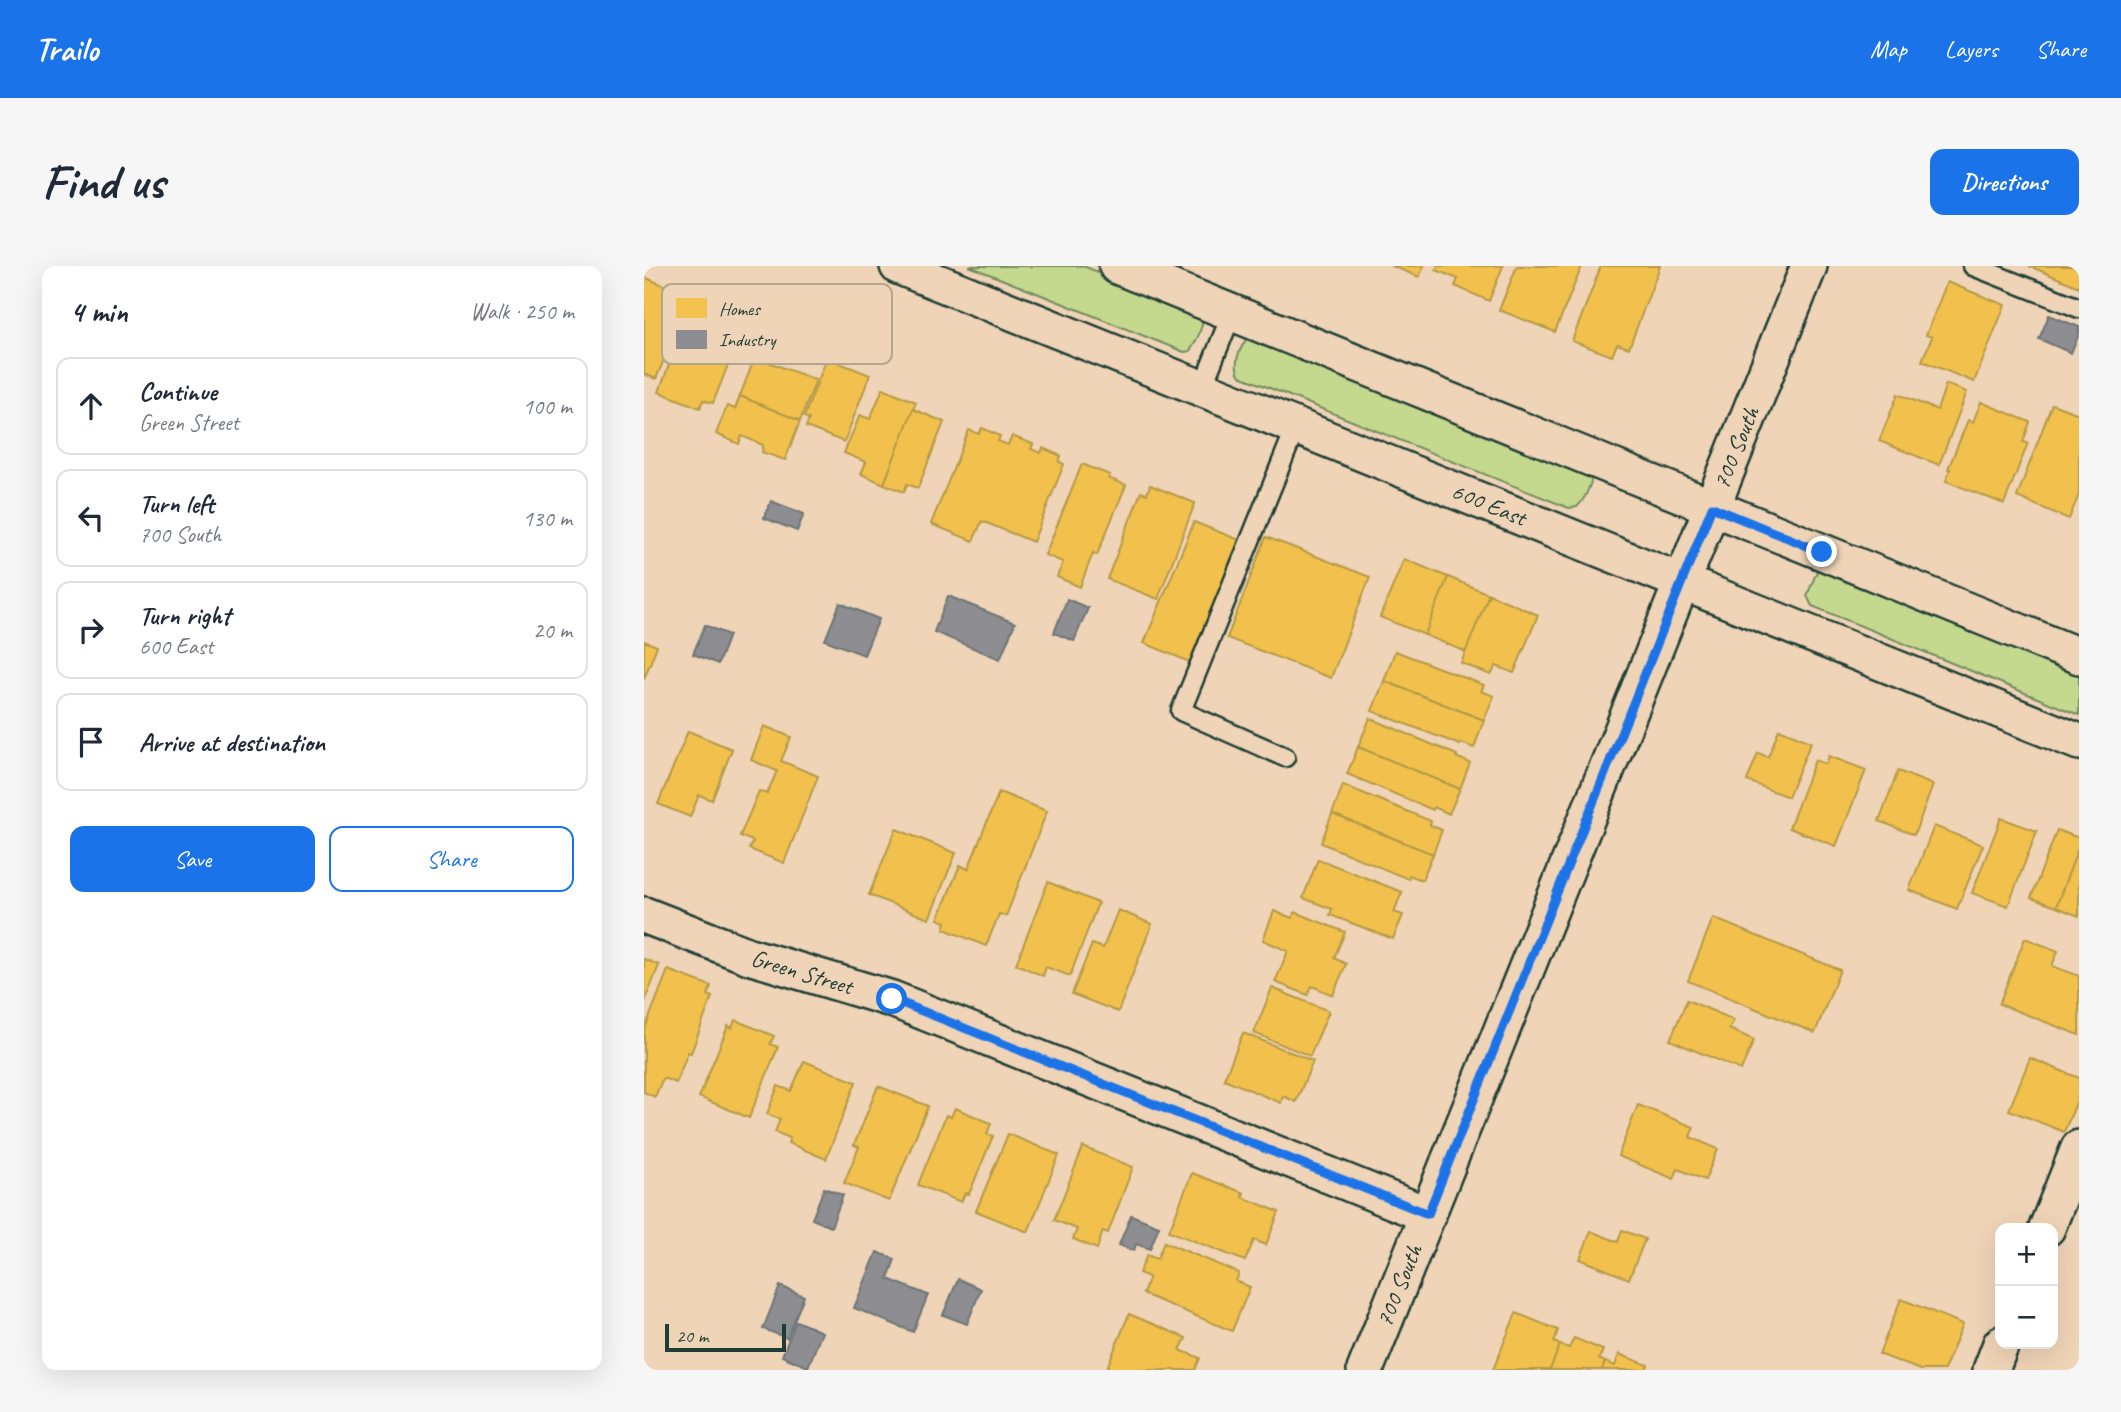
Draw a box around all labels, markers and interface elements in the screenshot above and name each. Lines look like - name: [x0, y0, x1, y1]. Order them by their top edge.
- text: Trailo: [35, 28, 98, 70]
- text: Map: [1870, 34, 1907, 64]
- text: Layers: [1945, 34, 1998, 64]
- text: Share: [2036, 34, 2086, 64]
- button: Directions: [1930, 149, 2079, 215]
- text: Find us: [42, 151, 164, 213]
- legend: [662, 284, 892, 364]
- text: 4 min: [70, 293, 127, 331]
- text: Walk · 250 m: [470, 297, 574, 326]
- text: Homes: [719, 297, 761, 321]
- text: Industry: [719, 328, 777, 352]
- text: Continue: [139, 375, 217, 408]
- icon: ahead: [72, 387, 110, 425]
- text: 100 m: [523, 392, 572, 421]
- street label: 700 South: [1706, 401, 1766, 493]
- text: Green Street: [139, 408, 239, 437]
- street label: 600 East: [1447, 476, 1532, 533]
- text: Turn left: [139, 487, 214, 520]
- icon: left: [72, 499, 110, 537]
- text: 130 m: [523, 504, 572, 533]
- text: 700 South: [139, 520, 221, 549]
- route end: [1806, 536, 1837, 567]
- text: Turn right: [139, 599, 230, 632]
- icon: right: [72, 611, 110, 649]
- text: 20 m: [533, 616, 572, 645]
- text: 600 East: [139, 632, 213, 661]
- icon: arrive: [72, 723, 110, 761]
- text: Arrive at destination: [139, 726, 325, 759]
- button: Save: [70, 826, 315, 892]
- button: Share: [329, 826, 574, 892]
- street label: Green Street: [748, 943, 858, 1002]
- route start: [876, 983, 907, 1014]
- map controls: [1995, 1223, 2058, 1349]
- button: +: [1995, 1223, 2058, 1286]
- street label: 700 South: [1369, 1239, 1429, 1331]
- button: −: [1995, 1286, 2058, 1349]
- scale bar: [665, 1321, 786, 1353]
- text: 20 m: [676, 1324, 708, 1348]

